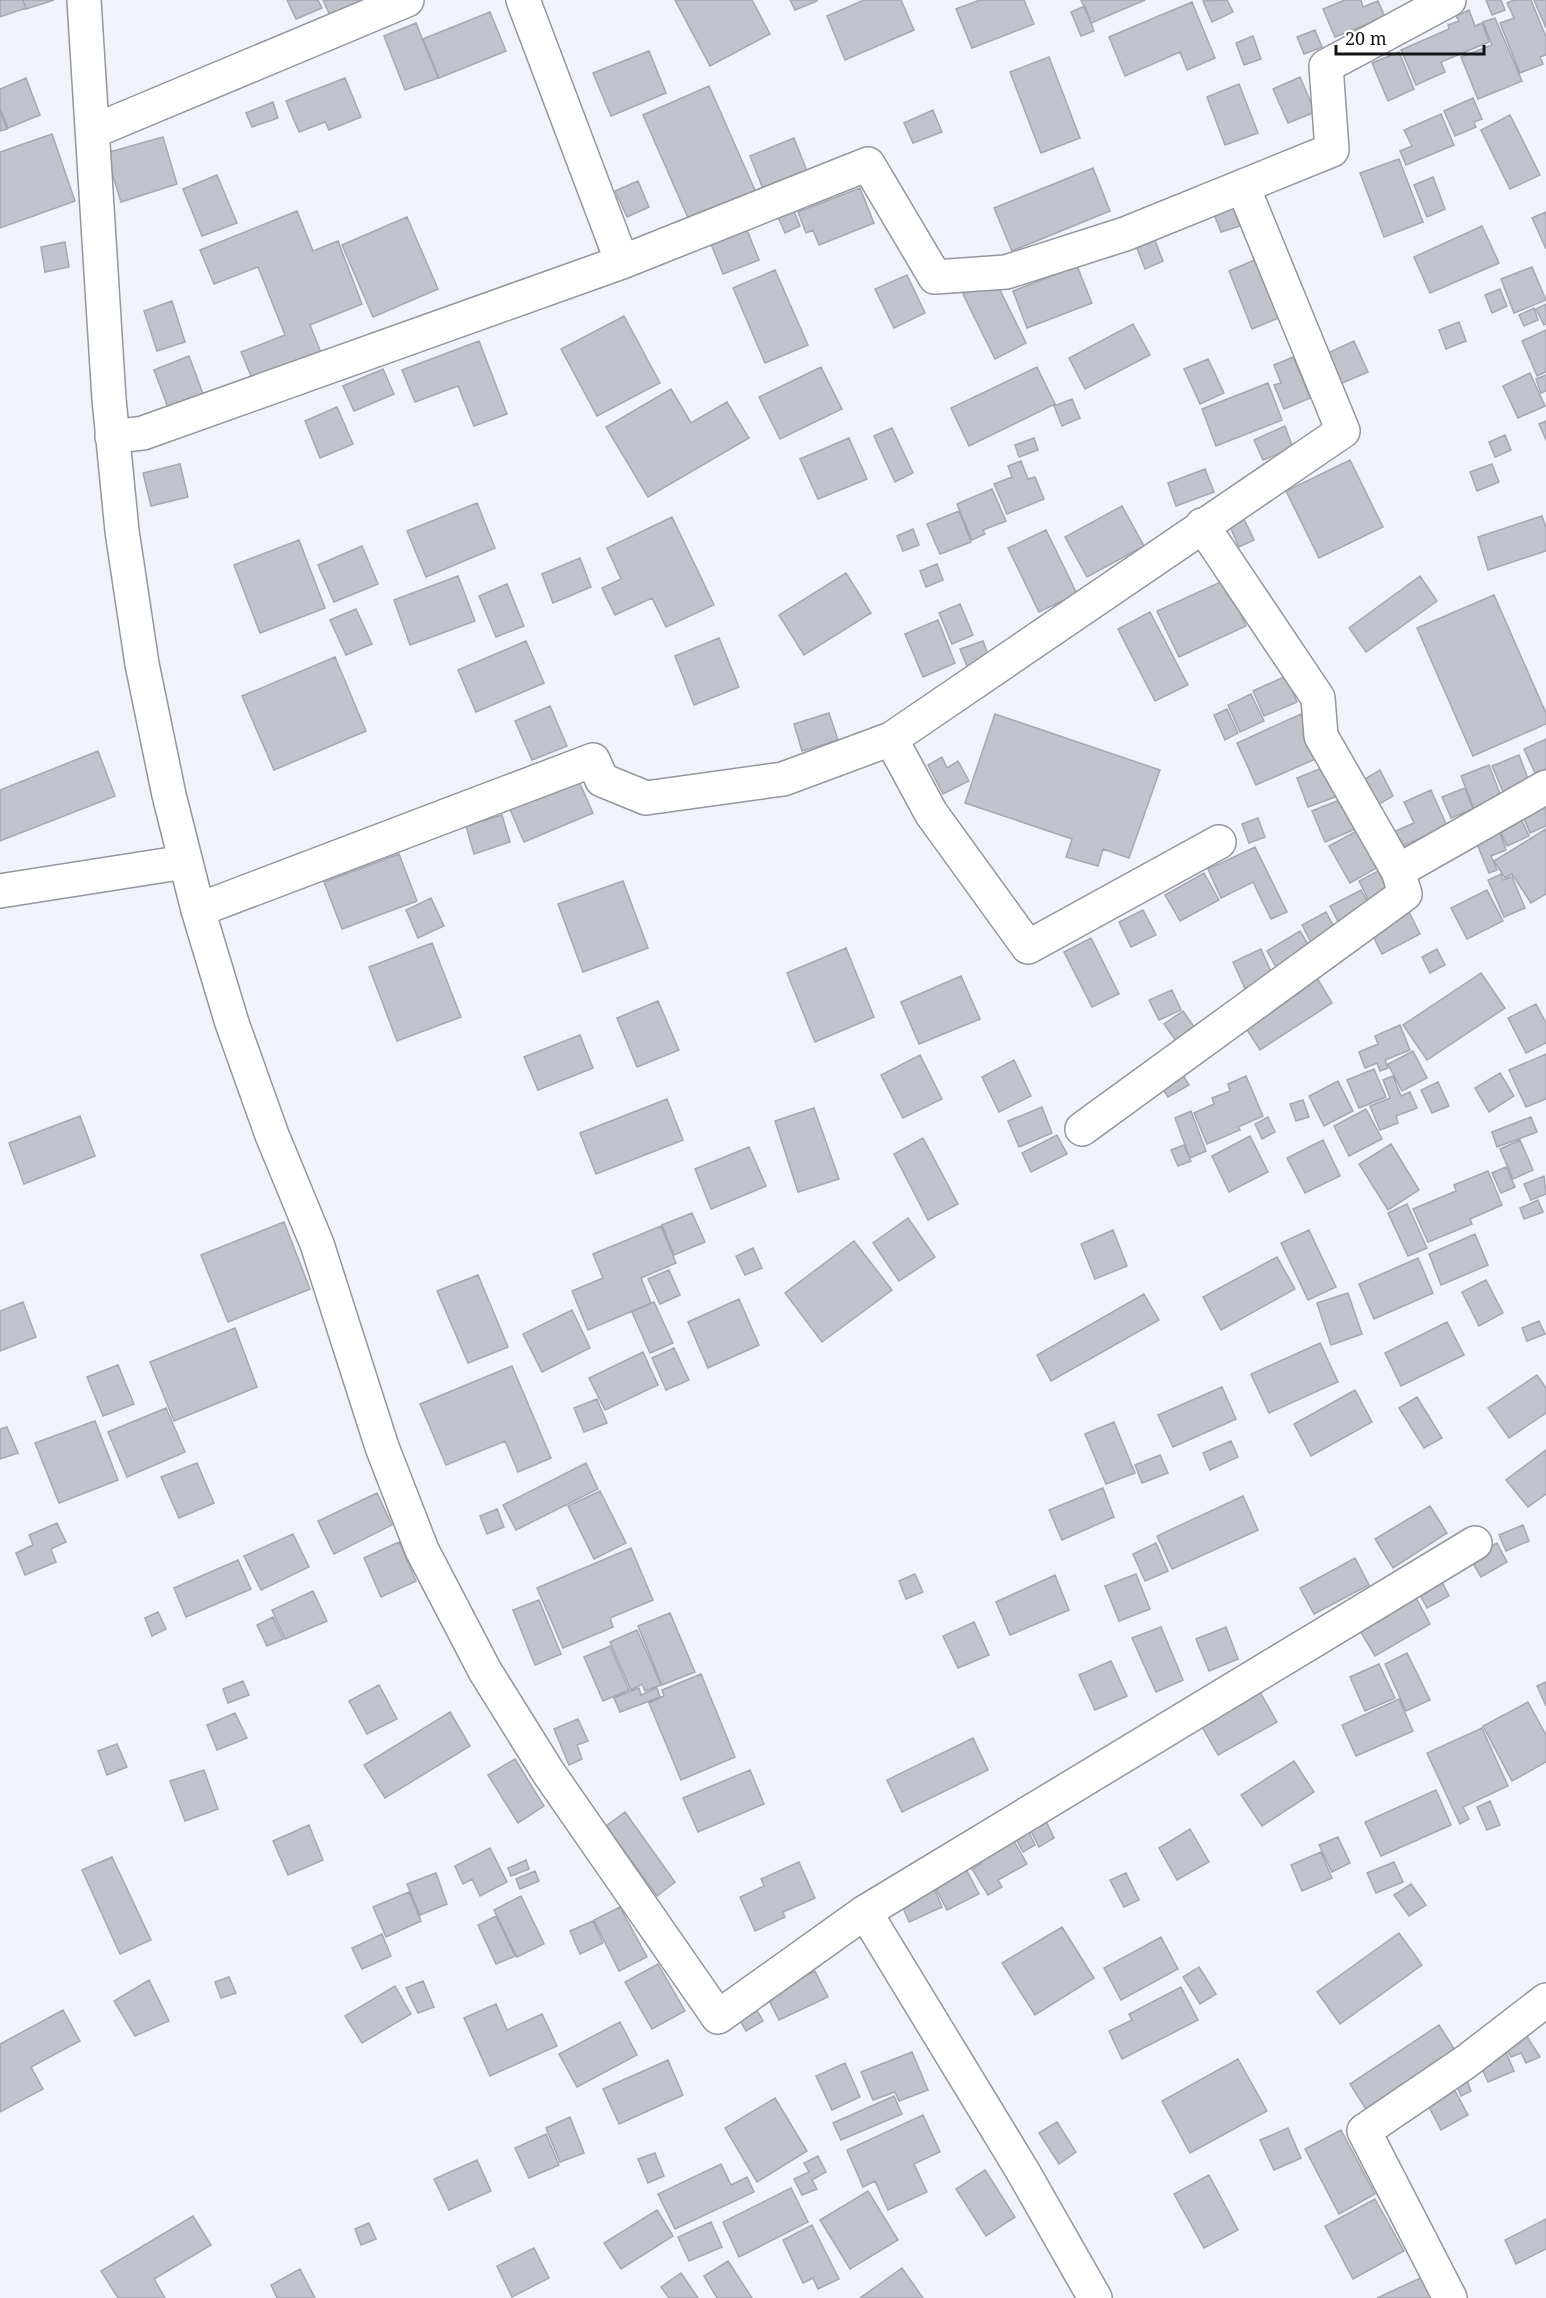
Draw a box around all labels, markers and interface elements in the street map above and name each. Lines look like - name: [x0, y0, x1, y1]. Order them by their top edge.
- scale bar: [1336, 18, 1484, 56]
- text: 20 m: [1345, 26, 1387, 50]

